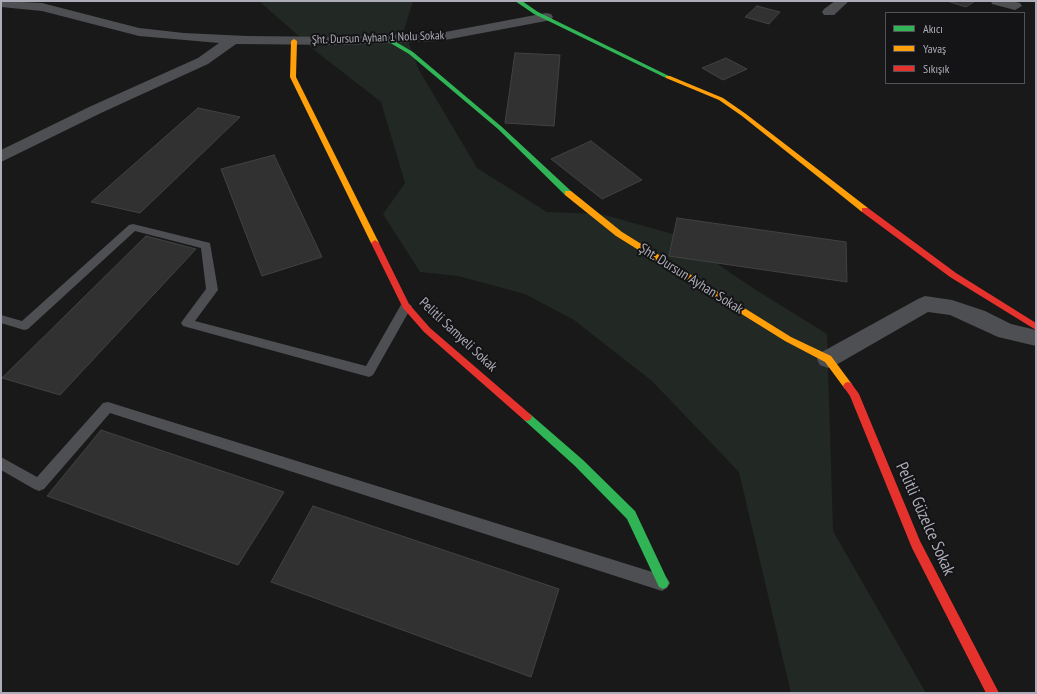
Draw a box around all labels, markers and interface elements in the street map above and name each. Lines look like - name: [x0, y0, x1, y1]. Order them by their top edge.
- legend: [885, 12, 1025, 84]
- text: Akıcı: [923, 21, 943, 36]
- street label: Şht. Dursun Ayhan 1 Nolu Sokak: [312, 28, 444, 48]
- text: Yavaş: [923, 41, 946, 56]
- text: Sıkışık: [923, 61, 949, 76]
- street label: Şht. Dursun Ayhan Sokak: [636, 240, 746, 318]
- street label: Pelitli Samyeli Sokak: [415, 295, 501, 375]
- street label: Pelitli Güzelce Sokak: [891, 459, 959, 579]

